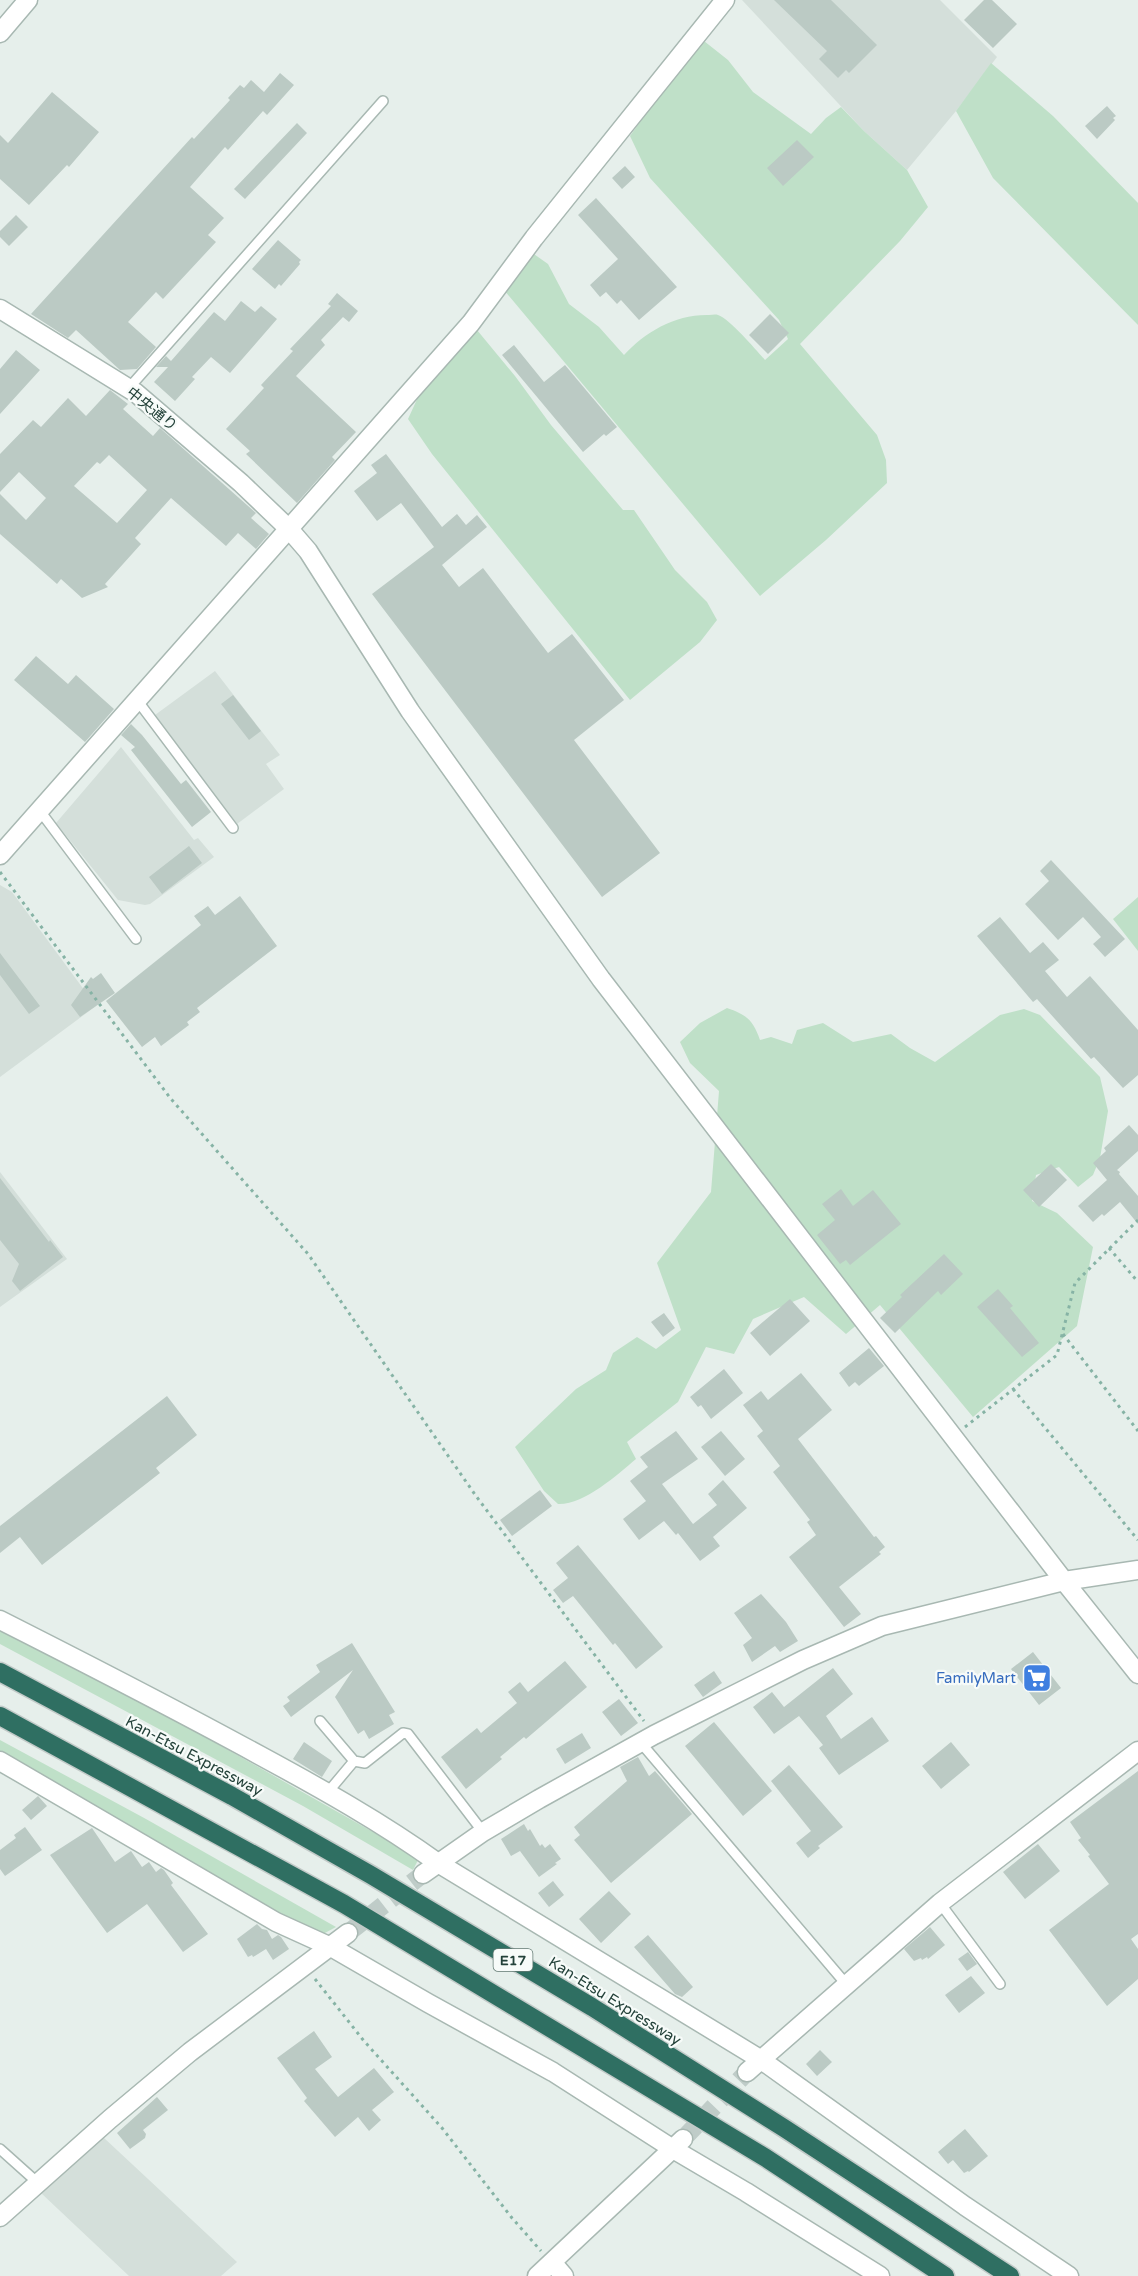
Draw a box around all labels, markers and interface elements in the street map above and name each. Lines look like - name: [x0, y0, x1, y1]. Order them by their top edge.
- street label: 中央通り: [123, 383, 181, 435]
- supermarket icon: FamilyMart: [1021, 1662, 1053, 1694]
- place label: FamilyMart: [936, 1669, 1016, 1687]
- street label: Kan-Etsu Expressway: [122, 1712, 266, 1800]
- road number: E17: [494, 1949, 532, 1971]
- street label: Kan-Etsu Expressway: [546, 1953, 684, 2049]

